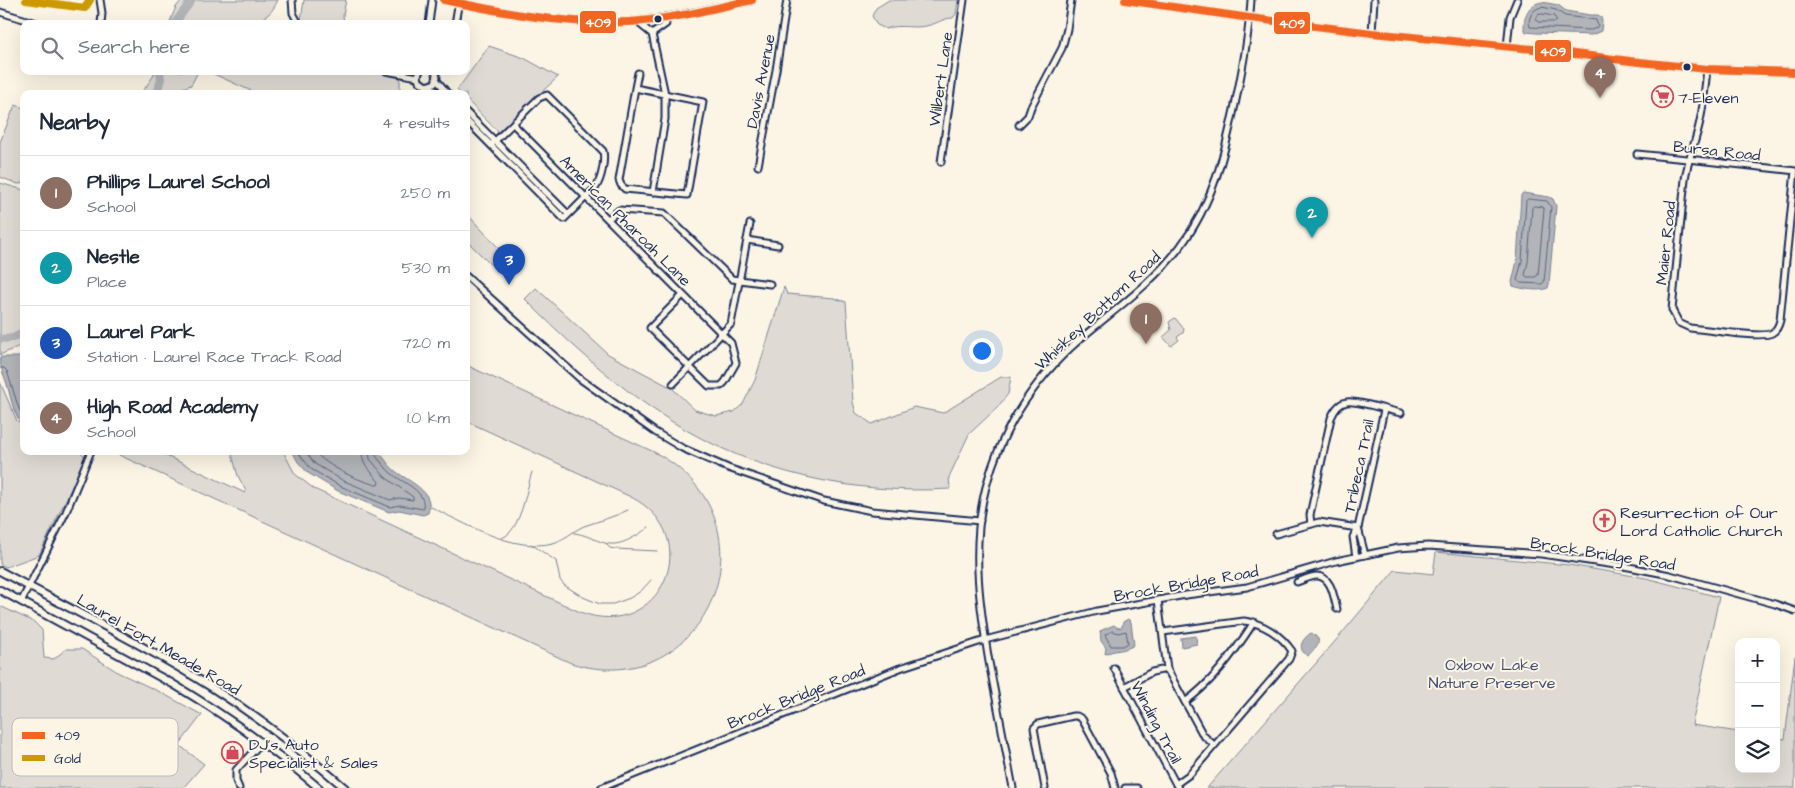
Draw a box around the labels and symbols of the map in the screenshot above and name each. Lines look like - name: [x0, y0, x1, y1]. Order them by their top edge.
- line badge: 409: [579, 10, 617, 34]
- line badge: 409: [1273, 11, 1311, 35]
- text: 409: [585, 13, 611, 33]
- unlabelled marker: [653, 14, 663, 24]
- text: 409: [1279, 14, 1305, 34]
- street label: Wilbert Lane: [923, 30, 959, 128]
- street label: Davis Avenue: [741, 32, 781, 130]
- line badge: 409: [1534, 39, 1572, 63]
- text: 409: [1540, 42, 1566, 62]
- pin: 4: [1584, 57, 1616, 98]
- unlabelled marker: [1682, 62, 1692, 72]
- supermarket icon: 7-Eleven: [1650, 85, 1674, 109]
- place label: 7-Eleven: [1678, 87, 1738, 109]
- street label: Bursa Road: [1672, 135, 1762, 167]
- street label: American Pharoah Lane: [555, 150, 696, 292]
- pin: 2: [1296, 197, 1328, 238]
- street label: Maier Road: [1651, 200, 1681, 286]
- pin: 3: [493, 244, 525, 285]
- street label: Whiskey Bottom Road: [1030, 246, 1166, 376]
- pin: 1: [1130, 303, 1162, 344]
- your location: [969, 338, 995, 364]
- street label: Tribeca Trail: [1338, 417, 1380, 515]
- place label: Resurrection of Our Lord Catholic Church: [1620, 502, 1782, 542]
- church icon: Resurrection of Our Lord Catholic Church: [1592, 509, 1616, 533]
- street label: Brock Bridge Road: [1529, 532, 1677, 577]
- street label: Brock Bridge Road: [1112, 560, 1260, 609]
- street label: Laurel Fort Meade Road: [73, 589, 244, 701]
- park label: Oxbow Lake Nature Preserve: [1429, 654, 1556, 694]
- street label: Brock Bridge Road: [724, 659, 869, 735]
- street label: Winding Trail: [1124, 677, 1187, 768]
- legend: [12, 718, 178, 776]
- text: 409: [54, 726, 80, 746]
- place label: DJ's Auto Specialist & Sales: [249, 734, 378, 774]
- shop icon: DJ's Auto Specialist & Sales: [221, 741, 245, 765]
- text: Gold: [54, 749, 81, 769]

